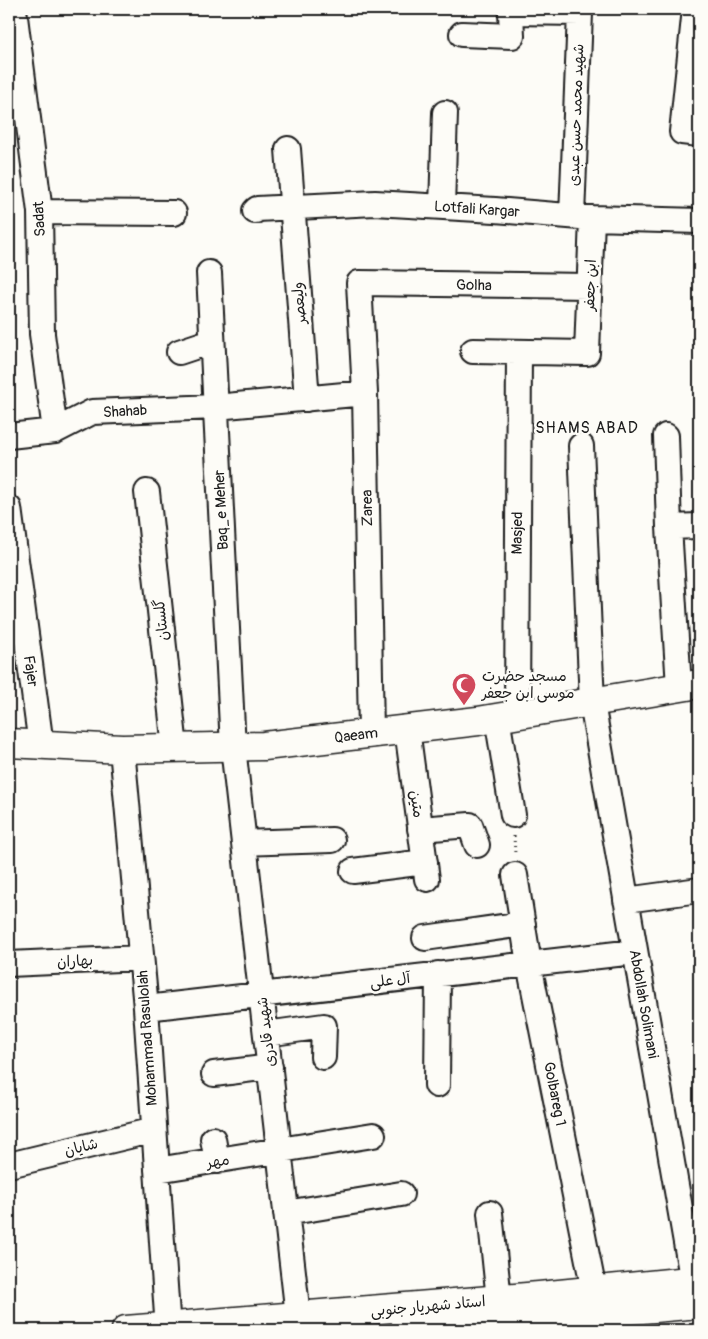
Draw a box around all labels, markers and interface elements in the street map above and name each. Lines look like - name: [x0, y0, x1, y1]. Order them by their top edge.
- street label: شهید محمد حسن عبدی: [565, 43, 588, 187]
- street label: Lotfali Kargar: [434, 197, 521, 222]
- street label: Sadat: [29, 200, 50, 237]
- street label: ابن جعفر: [580, 259, 601, 313]
- street label: Golha: [456, 276, 492, 295]
- street label: ولیعصر: [288, 281, 311, 327]
- street label: Shahab: [102, 401, 148, 422]
- district label: SHAMS ABAD: [535, 418, 639, 438]
- street label: Baq_e Meher: [210, 469, 233, 551]
- street label: Zarea: [358, 489, 377, 526]
- street label: Masjed: [508, 512, 527, 555]
- street label: گلستان: [150, 598, 173, 642]
- street label: Fajer: [19, 654, 42, 689]
- place label: مسجد حضرت موسی ابن جعفر: [480, 667, 574, 703]
- mosque icon: مسجد حضرت موسی ابن جعفر: [451, 672, 477, 706]
- street label: Qaeam: [333, 723, 379, 748]
- street label: متین: [405, 789, 428, 819]
- street label: Abdollah Solimani: [625, 948, 662, 1060]
- street label: بهاران: [56, 951, 94, 972]
- street label: آل علی: [369, 968, 413, 992]
- street label: Mohammad Rasulolah: [133, 970, 162, 1106]
- street label: شهید قادری: [253, 996, 280, 1068]
- street label: Golbareg 1: [539, 1060, 570, 1128]
- street label: شایان: [62, 1134, 100, 1161]
- street label: مهر: [203, 1150, 231, 1173]
- street label: استاد شهریار جنوبی: [370, 1292, 486, 1321]

